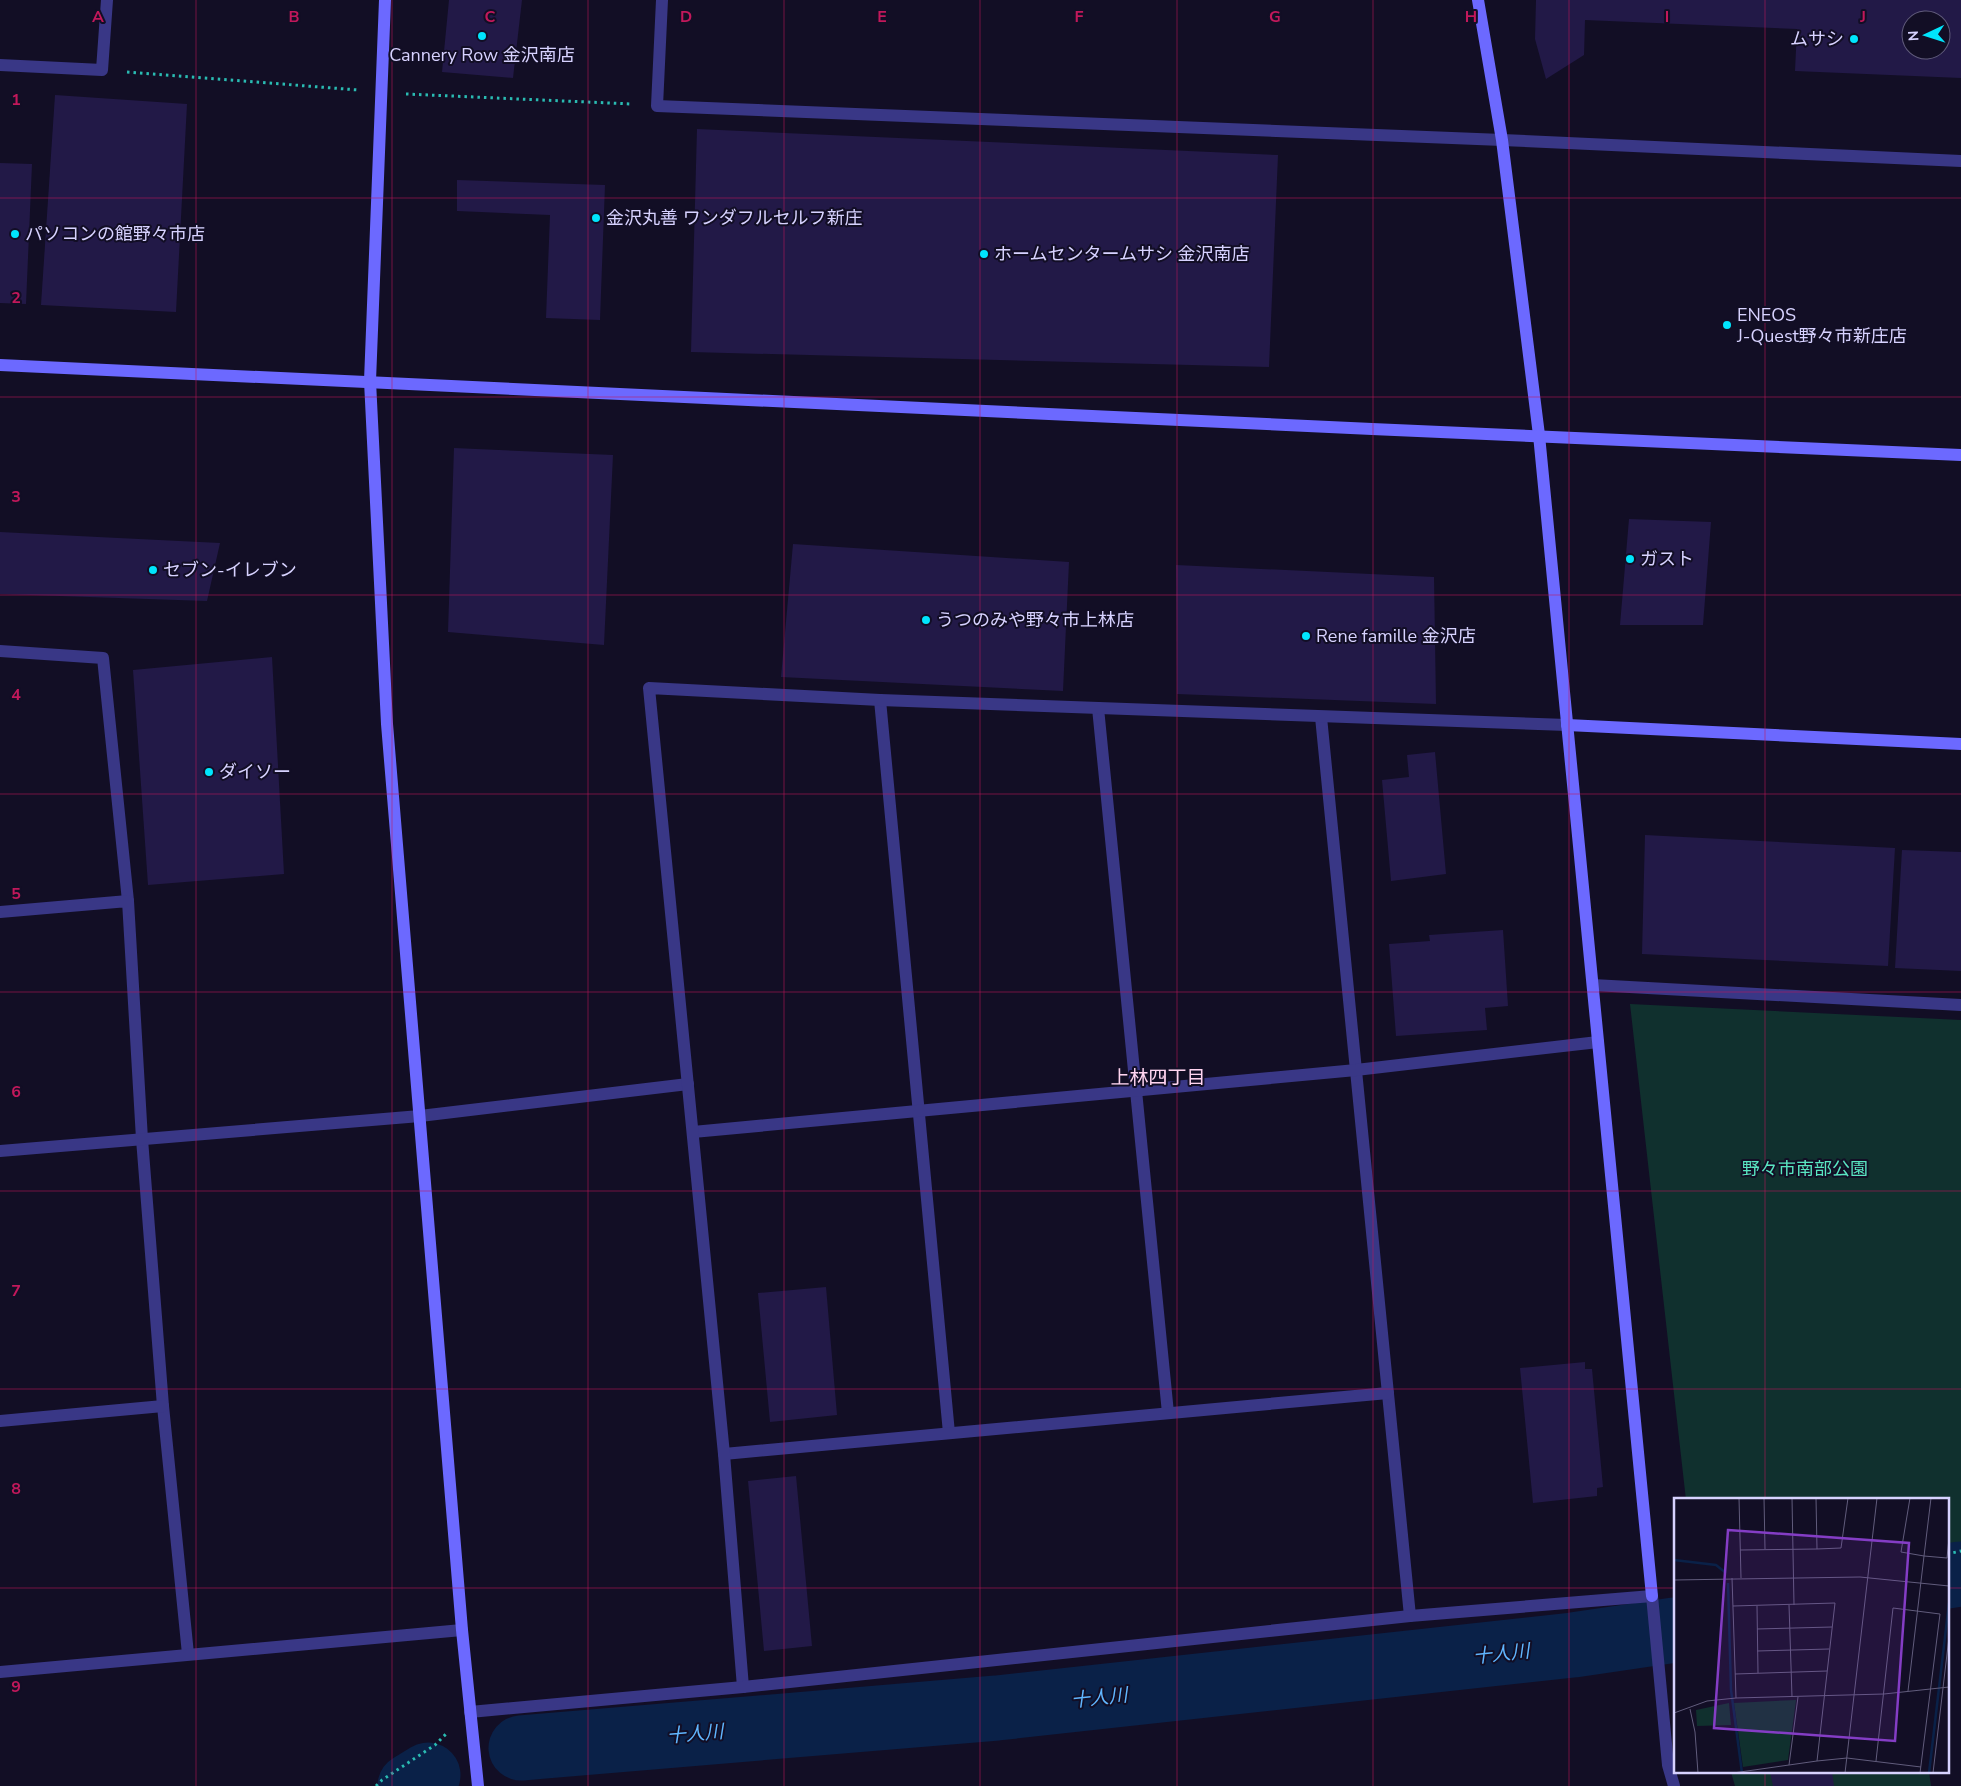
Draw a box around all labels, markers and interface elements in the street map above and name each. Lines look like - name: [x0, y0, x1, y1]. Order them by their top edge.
- text: A: [92, 6, 104, 28]
- text: B: [288, 6, 300, 28]
- text: C: [485, 6, 496, 28]
- text: D: [680, 6, 692, 28]
- text: E: [877, 6, 887, 28]
- text: F: [1075, 6, 1084, 28]
- text: G: [1269, 6, 1281, 28]
- text: H: [1465, 6, 1477, 28]
- text: I: [1665, 6, 1669, 28]
- text: J: [1859, 6, 1866, 28]
- north arrow: [1901, 10, 1951, 60]
- place label: ムサシ: [1790, 27, 1844, 51]
- marker: Cannery Row 金沢南店: [476, 30, 488, 42]
- text: N: [1904, 30, 1923, 42]
- marker: ムサシ: [1848, 33, 1860, 45]
- place label: Cannery Row 金沢南店: [389, 43, 575, 67]
- text: 1: [11, 89, 21, 111]
- place label: 金沢丸善 ワンダフルセルフ新庄: [606, 206, 863, 230]
- marker: 金沢丸善 ワンダフルセルフ新庄: [590, 212, 602, 224]
- place label: パソコンの館野々市店: [25, 222, 205, 246]
- marker: パソコンの館野々市店: [9, 228, 21, 240]
- place label: ホームセンタームサシ 金沢南店: [994, 242, 1250, 266]
- marker: ホームセンタームサシ 金沢南店: [978, 248, 990, 260]
- text: 2: [11, 287, 21, 309]
- place label: ENEOS J-Quest野々市新庄店: [1736, 303, 1907, 348]
- marker: ENEOS J-Quest野々市新庄店: [1721, 319, 1733, 331]
- text: 3: [11, 486, 21, 508]
- place label: ガスト: [1640, 547, 1694, 571]
- marker: ガスト: [1624, 553, 1636, 565]
- place label: セブン-イレブン: [163, 558, 297, 582]
- marker: セブン-イレブン: [147, 564, 159, 576]
- place label: うつのみや野々市上林店: [936, 608, 1134, 632]
- marker: うつのみや野々市上林店: [920, 614, 932, 626]
- place label: Rene famille 金沢店: [1316, 624, 1476, 648]
- marker: Rene famille 金沢店: [1300, 630, 1312, 642]
- text: 4: [11, 684, 21, 706]
- place label: ダイソー: [219, 760, 291, 784]
- marker: ダイソー: [203, 766, 215, 778]
- text: 5: [11, 883, 21, 905]
- district label: 上林四丁目: [1110, 1065, 1206, 1091]
- text: 6: [11, 1081, 21, 1103]
- park label: 野々市南部公園: [1742, 1157, 1868, 1181]
- text: 7: [11, 1280, 21, 1302]
- text: 8: [11, 1478, 21, 1500]
- inset map: [1674, 1498, 1948, 1774]
- water label: 十人川: [1471, 1638, 1533, 1670]
- text: 9: [11, 1676, 21, 1698]
- water label: 十人川: [1069, 1682, 1131, 1714]
- water label: 十人川: [666, 1718, 727, 1749]

